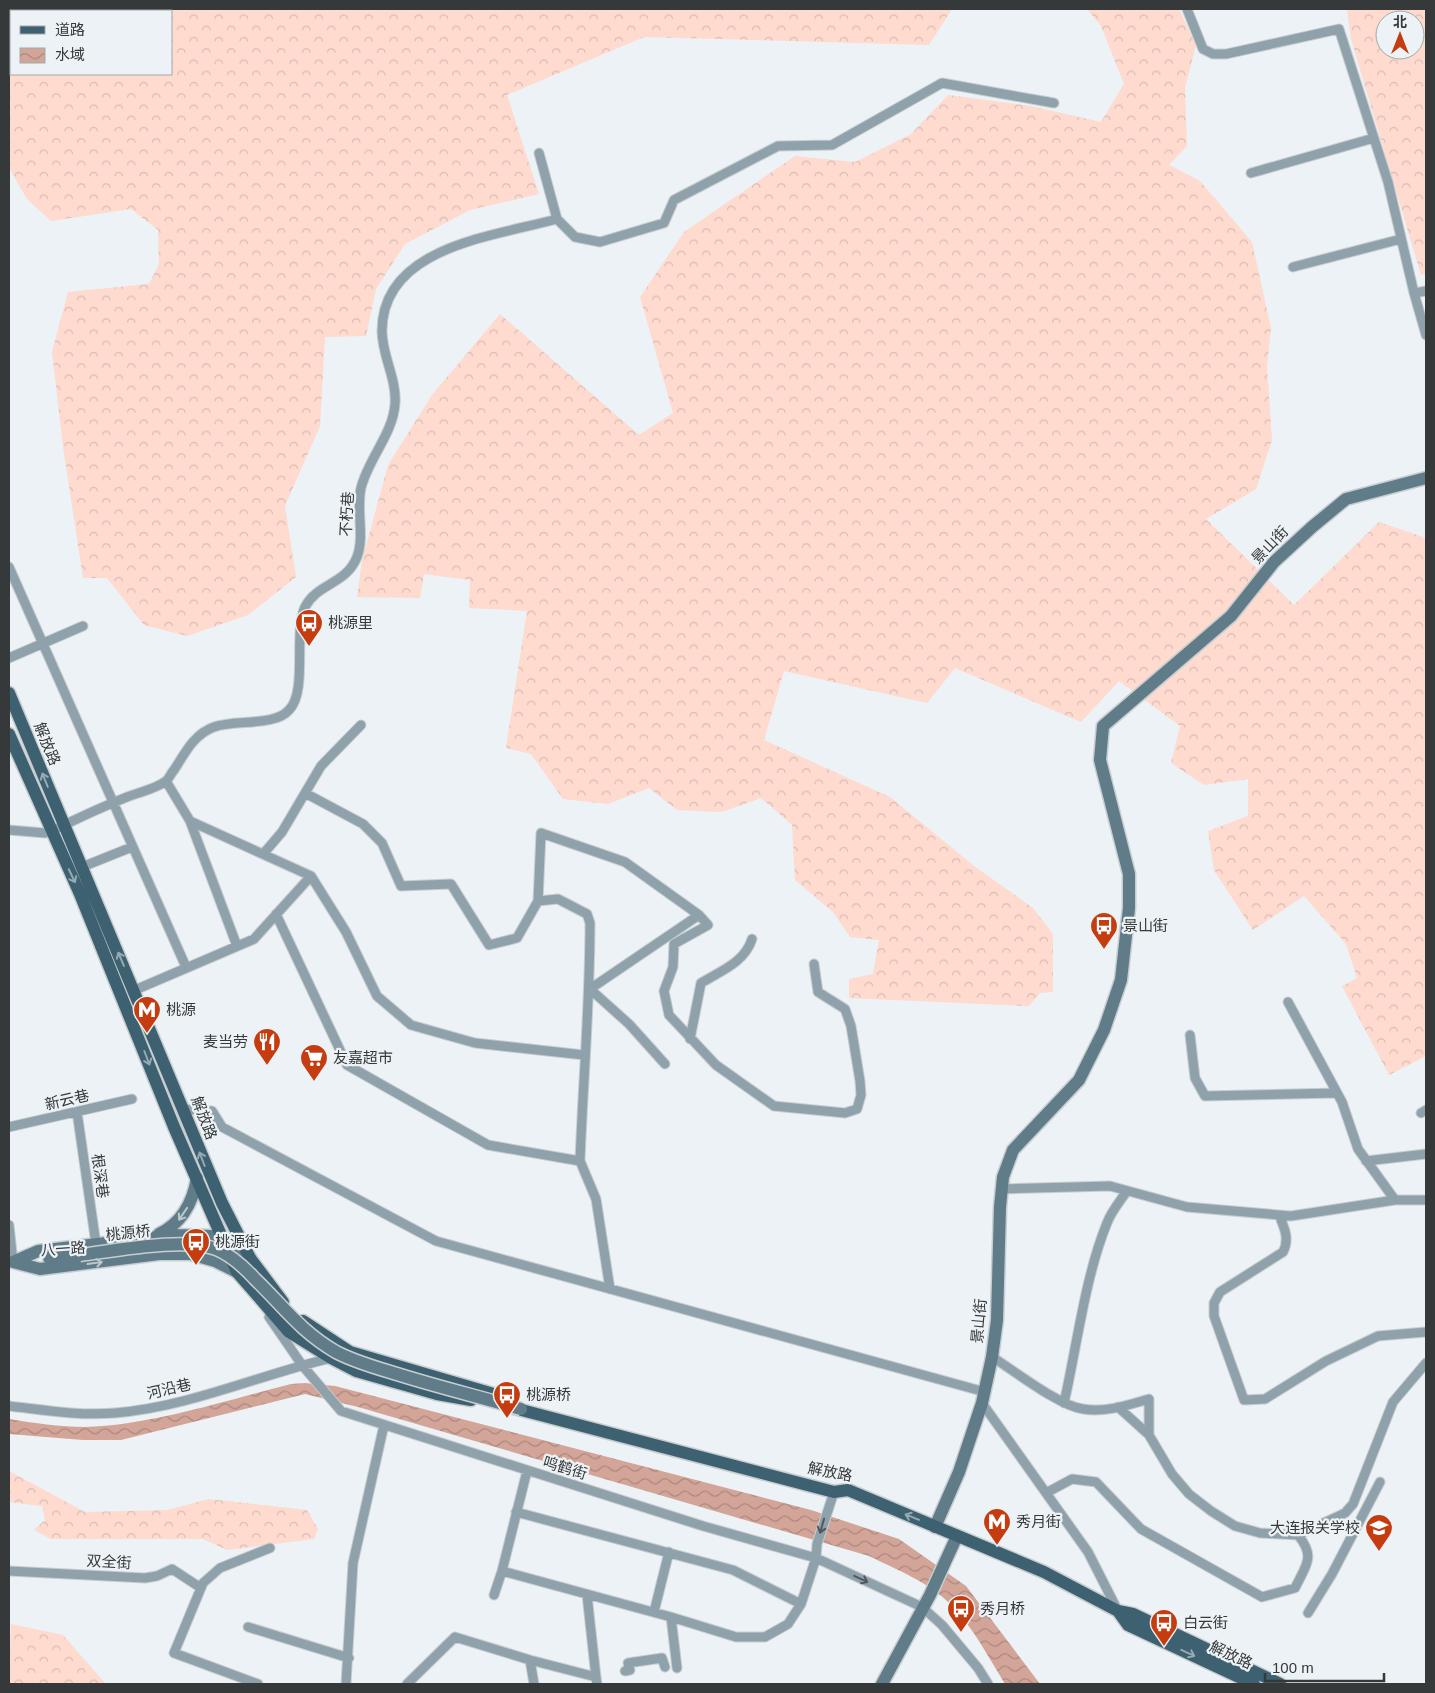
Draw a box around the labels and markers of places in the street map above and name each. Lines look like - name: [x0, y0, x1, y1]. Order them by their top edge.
- bus stop icon: 桃源里: [294, 608, 324, 647]
- place label: 桃源里: [328, 614, 373, 631]
- bus stop icon: 景山街: [1089, 911, 1119, 950]
- place label: 景山街: [1123, 917, 1168, 934]
- metro station icon: 桃源: [132, 995, 162, 1034]
- place label: 桃源: [166, 1001, 196, 1018]
- restaurant icon: 麦当劳: [252, 1027, 282, 1066]
- place label: 麦当劳: [203, 1033, 248, 1050]
- supermarket icon: 友嘉超市: [299, 1043, 329, 1082]
- place label: 友嘉超市: [333, 1049, 393, 1066]
- bus stop icon: 桃源街: [181, 1227, 211, 1266]
- place label: 桃源街: [215, 1233, 260, 1250]
- bus stop icon: 桃源桥: [492, 1380, 522, 1419]
- place label: 桃源桥: [526, 1386, 571, 1403]
- metro station icon: 秀月街: [982, 1507, 1012, 1546]
- place label: 秀月街: [1016, 1513, 1061, 1530]
- school or university icon: 大连报关学校: [1364, 1513, 1394, 1552]
- place label: 大连报关学校: [1270, 1519, 1360, 1536]
- bus stop icon: 秀月桥: [946, 1594, 976, 1633]
- place label: 秀月桥: [980, 1600, 1025, 1617]
- bus stop icon: 白云街: [1149, 1608, 1179, 1647]
- place label: 白云街: [1183, 1614, 1228, 1631]

